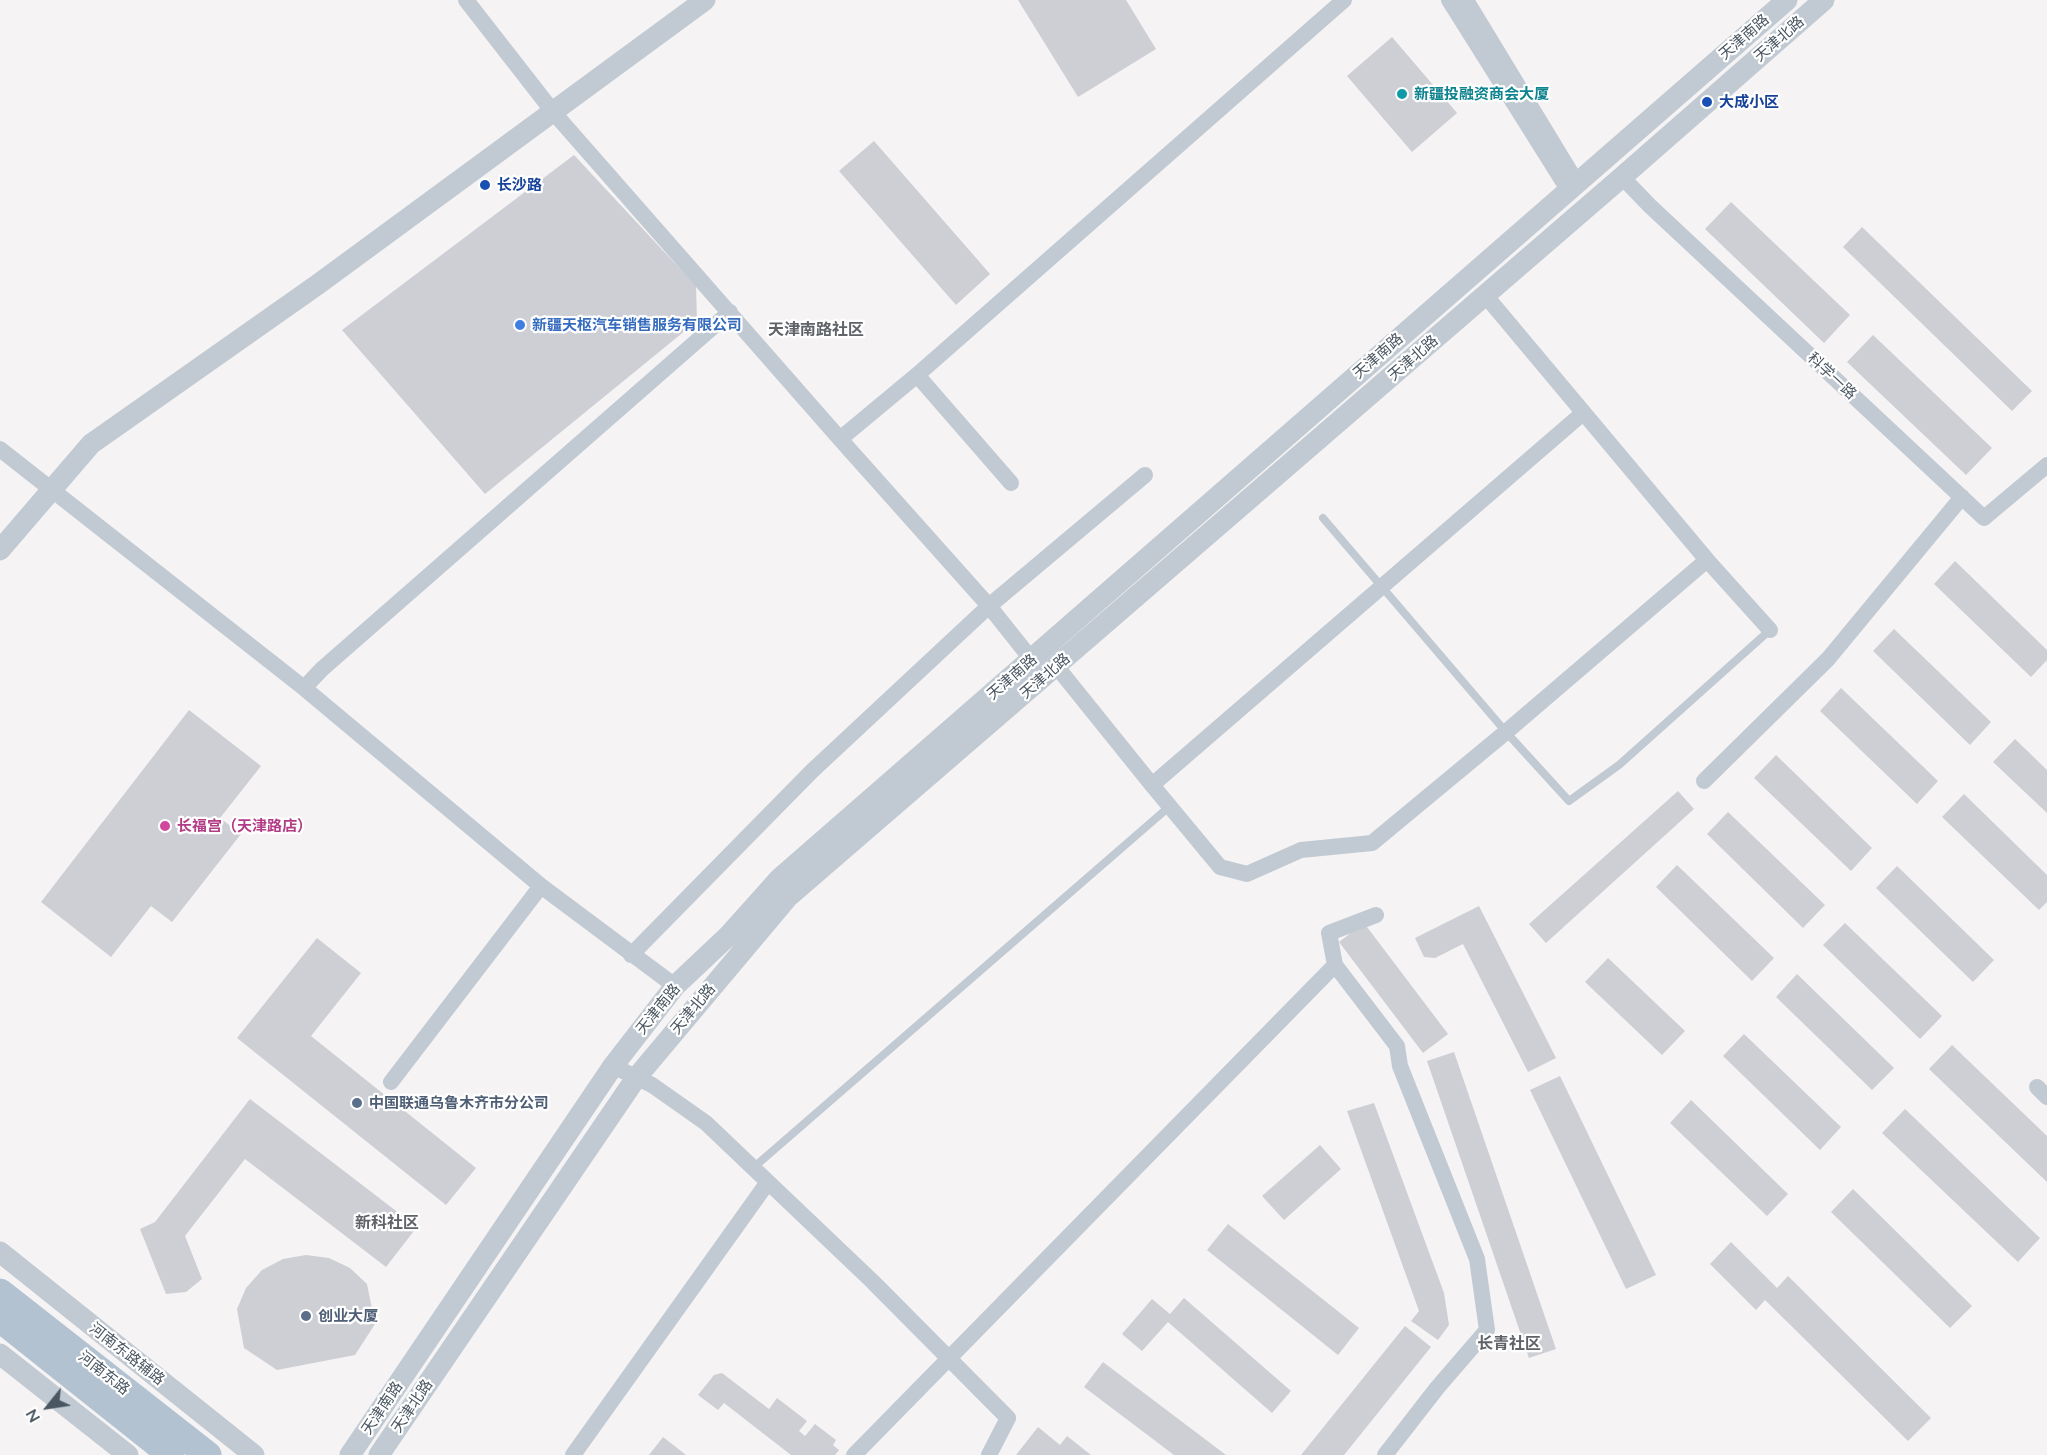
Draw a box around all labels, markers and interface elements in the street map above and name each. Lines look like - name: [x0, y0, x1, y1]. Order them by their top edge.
- street label: 天津南路: [1715, 11, 1773, 63]
- street label: 天津北路: [1750, 13, 1808, 65]
- place label: 新疆投融资商会大厦: [1414, 85, 1549, 103]
- marker: 新疆投融资商会大厦: [1395, 87, 1409, 101]
- place label: 大成小区: [1719, 93, 1779, 111]
- marker: 大成小区: [1700, 95, 1714, 109]
- place label: 长沙路: [497, 176, 542, 194]
- marker: 长沙路: [478, 178, 492, 192]
- place label: 新疆天枢汽车销售服务有限公司: [532, 316, 742, 334]
- marker: 新疆天枢汽车销售服务有限公司: [513, 318, 527, 332]
- district label: 天津南路社区: [768, 320, 864, 340]
- street label: 天津南路: [1349, 330, 1407, 382]
- street label: 天津北路: [1384, 332, 1442, 384]
- street label: 科学一路: [1804, 349, 1860, 403]
- street label: 天津北路: [1016, 650, 1074, 702]
- street label: 天津南路: [983, 651, 1041, 703]
- place label: 长福宫（天津路店）: [177, 817, 312, 835]
- marker: 长福宫（天津路店）: [158, 819, 172, 833]
- street label: 天津南路: [632, 980, 684, 1038]
- street label: 天津北路: [667, 980, 719, 1038]
- place label: 中国联通乌鲁木齐市分公司: [369, 1094, 549, 1112]
- marker: 中国联通乌鲁木齐市分公司: [350, 1096, 364, 1110]
- district label: 新科社区: [355, 1213, 419, 1233]
- place label: 创业大厦: [318, 1307, 378, 1325]
- marker: 创业大厦: [299, 1309, 313, 1323]
- street label: 河南东路辅路: [86, 1319, 168, 1389]
- district label: 长青社区: [1477, 1334, 1541, 1354]
- street label: 河南东路: [75, 1347, 133, 1399]
- street label: 天津北路: [388, 1376, 436, 1436]
- north arrow: [18, 1377, 78, 1437]
- street label: 天津南路: [358, 1378, 406, 1438]
- text: N: [21, 1406, 43, 1426]

